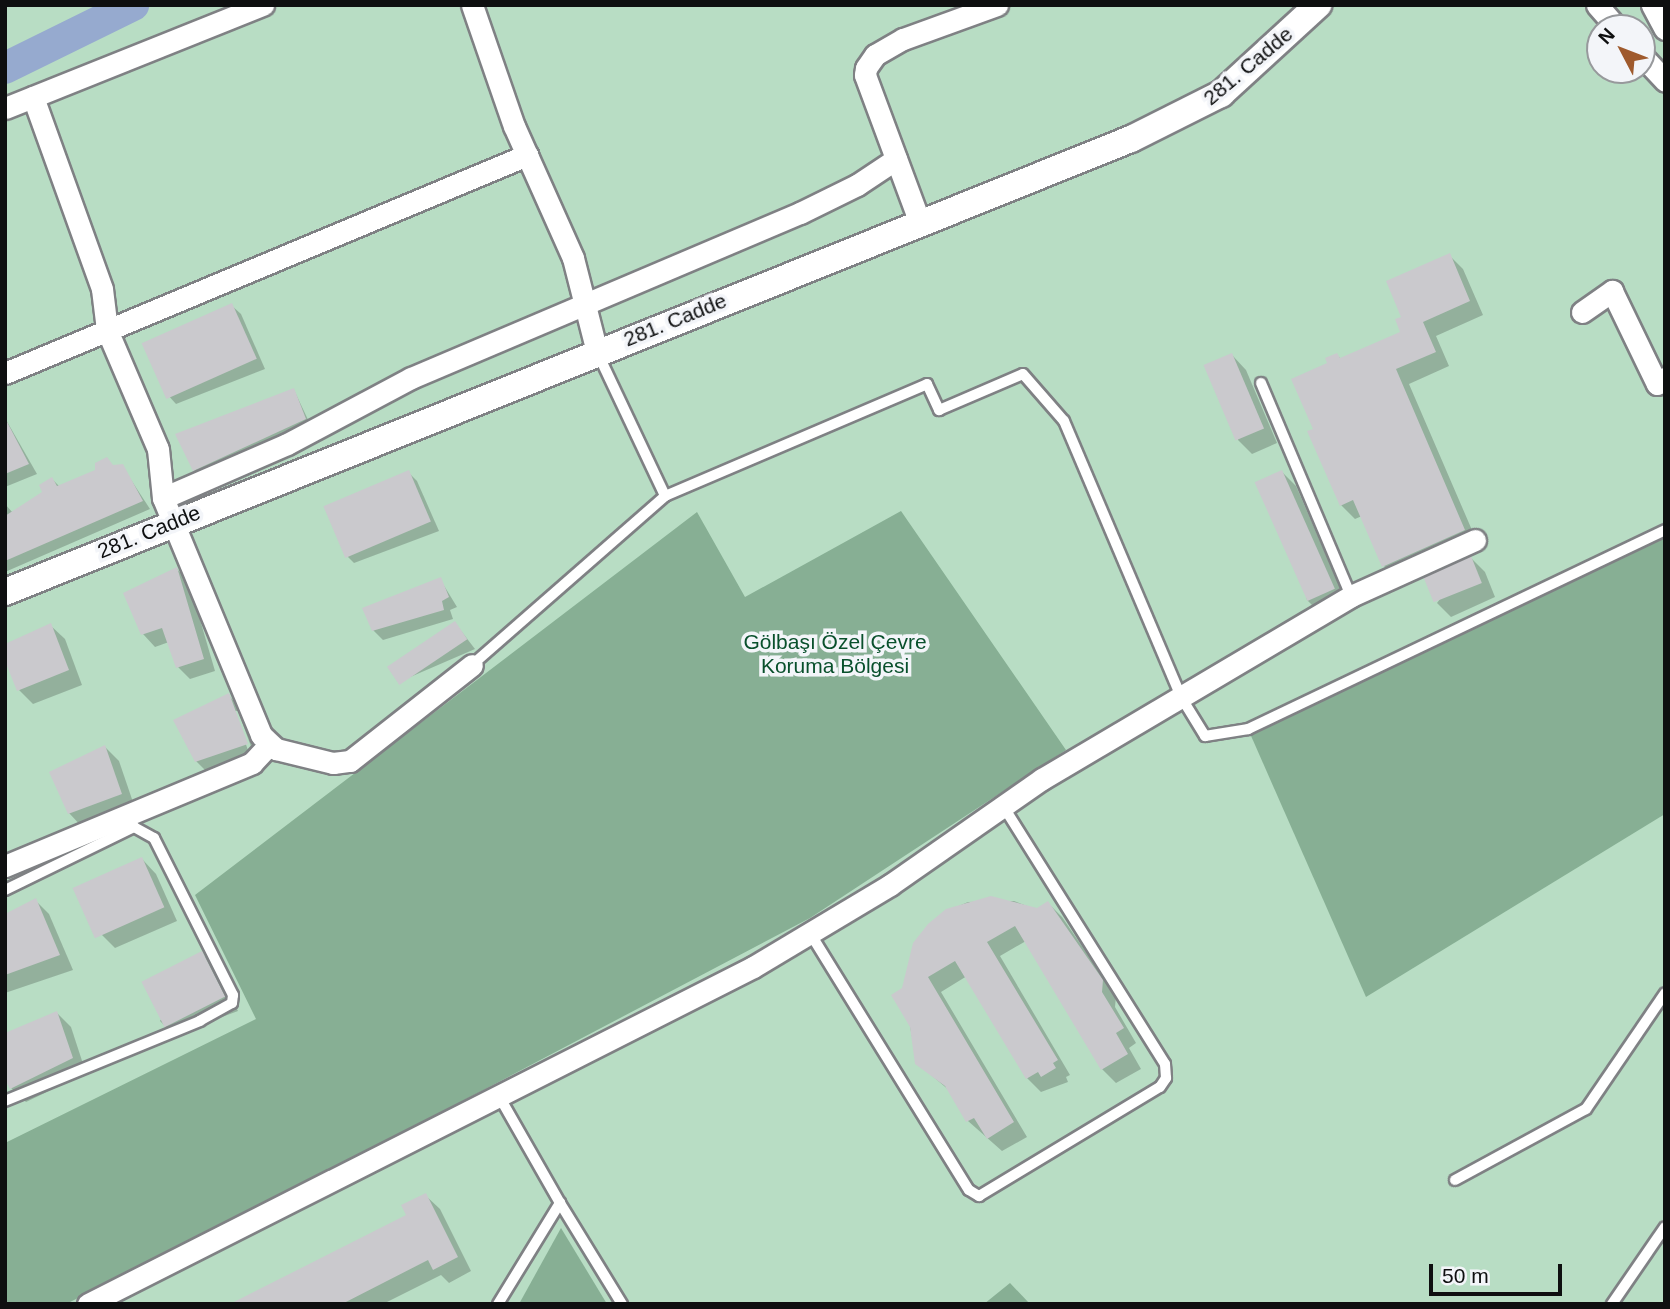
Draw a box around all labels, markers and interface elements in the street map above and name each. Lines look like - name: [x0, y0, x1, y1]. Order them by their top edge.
- north arrow: [1586, 14, 1656, 84]
- street label: 281. Cadde: [1198, 21, 1298, 111]
- text: N: [1594, 24, 1619, 48]
- street label: 281. Cadde: [620, 288, 730, 352]
- street label: 281. Cadde: [94, 500, 204, 564]
- park label: Gölbaşı Özel Çevre Koruma Bölgesi: [743, 629, 927, 679]
- scale bar: [1432, 1250, 1565, 1294]
- text: 50 m: [1442, 1264, 1489, 1287]

